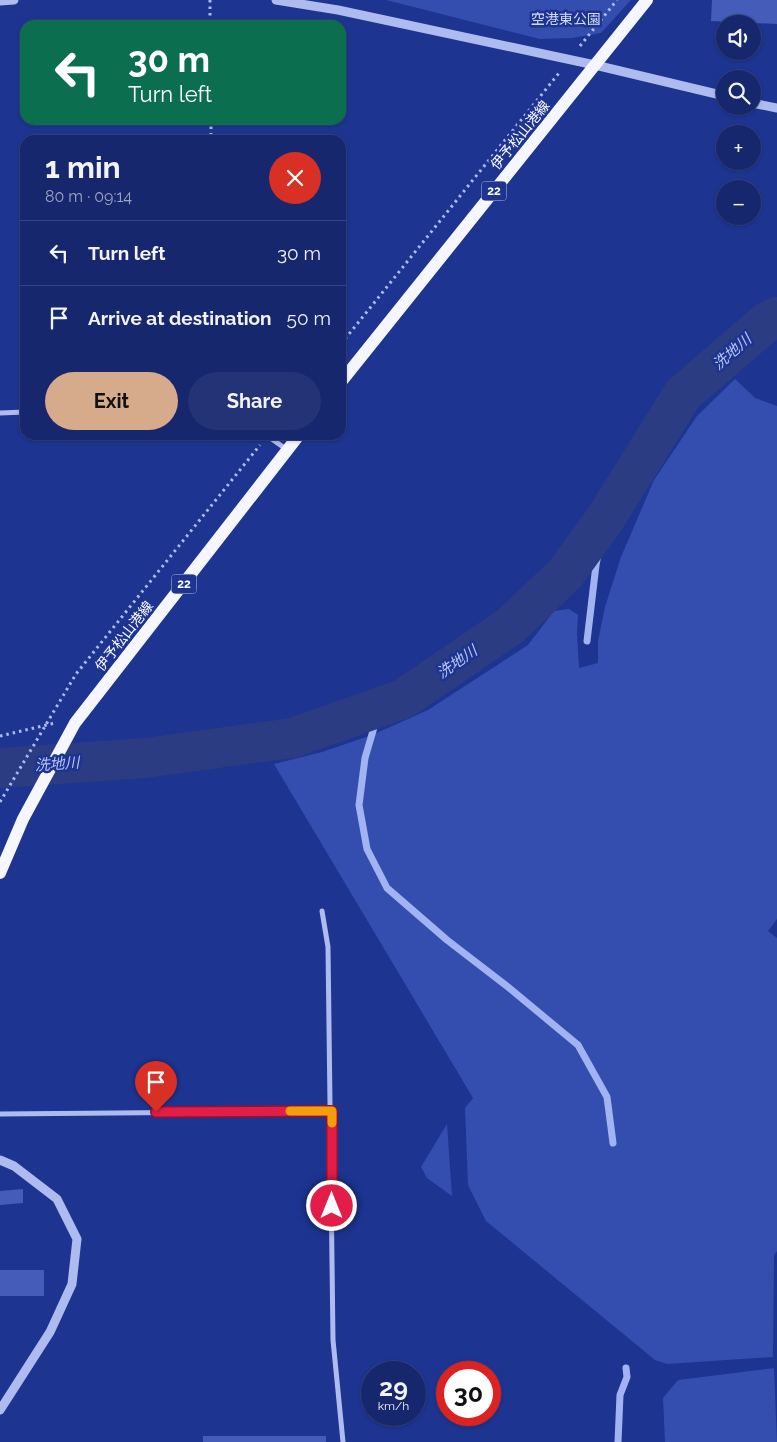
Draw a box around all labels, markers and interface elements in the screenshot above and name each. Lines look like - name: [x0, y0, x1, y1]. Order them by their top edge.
- park label: 空港東公園: [531, 11, 601, 27]
- map controls: [716, 15, 761, 225]
- button: sound: [716, 15, 761, 60]
- text: 30 m: [128, 39, 210, 80]
- icon: left: [45, 40, 110, 105]
- button: search: [716, 70, 761, 115]
- text: Turn left: [128, 81, 212, 107]
- street label: 伊予松山港線: [487, 97, 553, 173]
- button: +: [716, 125, 761, 170]
- text: 1 min: [45, 150, 121, 185]
- button: close: [269, 152, 321, 204]
- button: −: [716, 180, 761, 225]
- road number: 22: [482, 182, 506, 200]
- text: 80 m · 09:14: [45, 187, 132, 206]
- icon: left: [45, 239, 73, 267]
- text: Turn left: [88, 242, 165, 264]
- text: 30 m: [277, 242, 321, 264]
- icon: arrive: [45, 304, 73, 332]
- text: Arrive at destination: [88, 307, 272, 329]
- text: 50 m: [287, 307, 331, 329]
- water label: 洗地川: [709, 329, 756, 374]
- button: Exit: [45, 372, 178, 430]
- button: Share: [188, 372, 321, 430]
- road number: 22: [172, 574, 196, 594]
- street label: 伊予松山港線: [92, 598, 156, 674]
- water label: 洗地川: [433, 641, 482, 682]
- water label: 洗地川: [34, 753, 82, 775]
- pin: [135, 1061, 177, 1112]
- icon: arrive: [142, 1068, 170, 1096]
- position arrow: [305, 1179, 357, 1231]
- speed limit sign: 30: [436, 1361, 501, 1426]
- text: 29: [379, 1372, 408, 1402]
- text: km/h: [378, 1399, 409, 1413]

